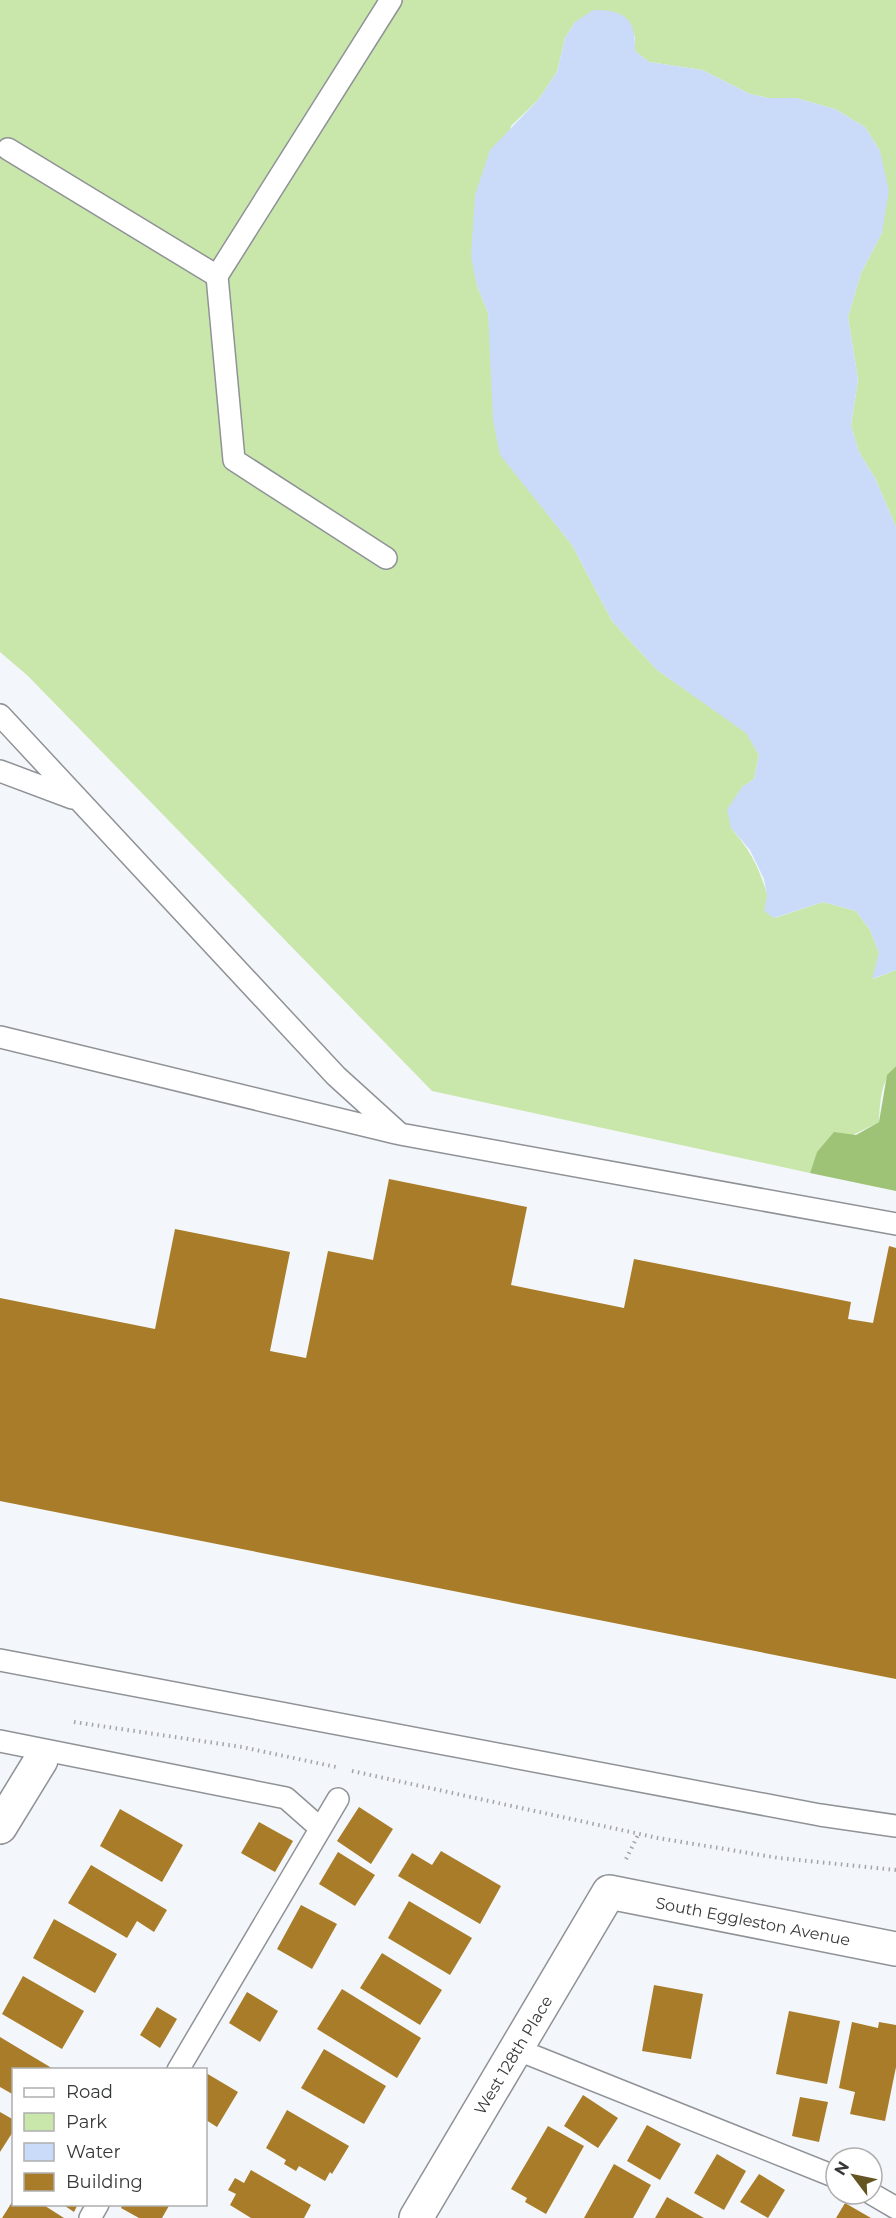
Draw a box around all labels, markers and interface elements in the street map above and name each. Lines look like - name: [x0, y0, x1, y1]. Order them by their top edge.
- street label: South Eggleston Avenue: [654, 1893, 852, 1950]
- street label: West 128th Place: [470, 1992, 556, 2118]
- legend: [12, 2068, 207, 2206]
- text: Road: [66, 2081, 113, 2103]
- text: Park: [66, 2111, 107, 2133]
- text: Water: [66, 2141, 121, 2163]
- north arrow: [824, 2146, 884, 2206]
- text: N: [830, 2158, 853, 2179]
- text: Building: [66, 2171, 143, 2193]

